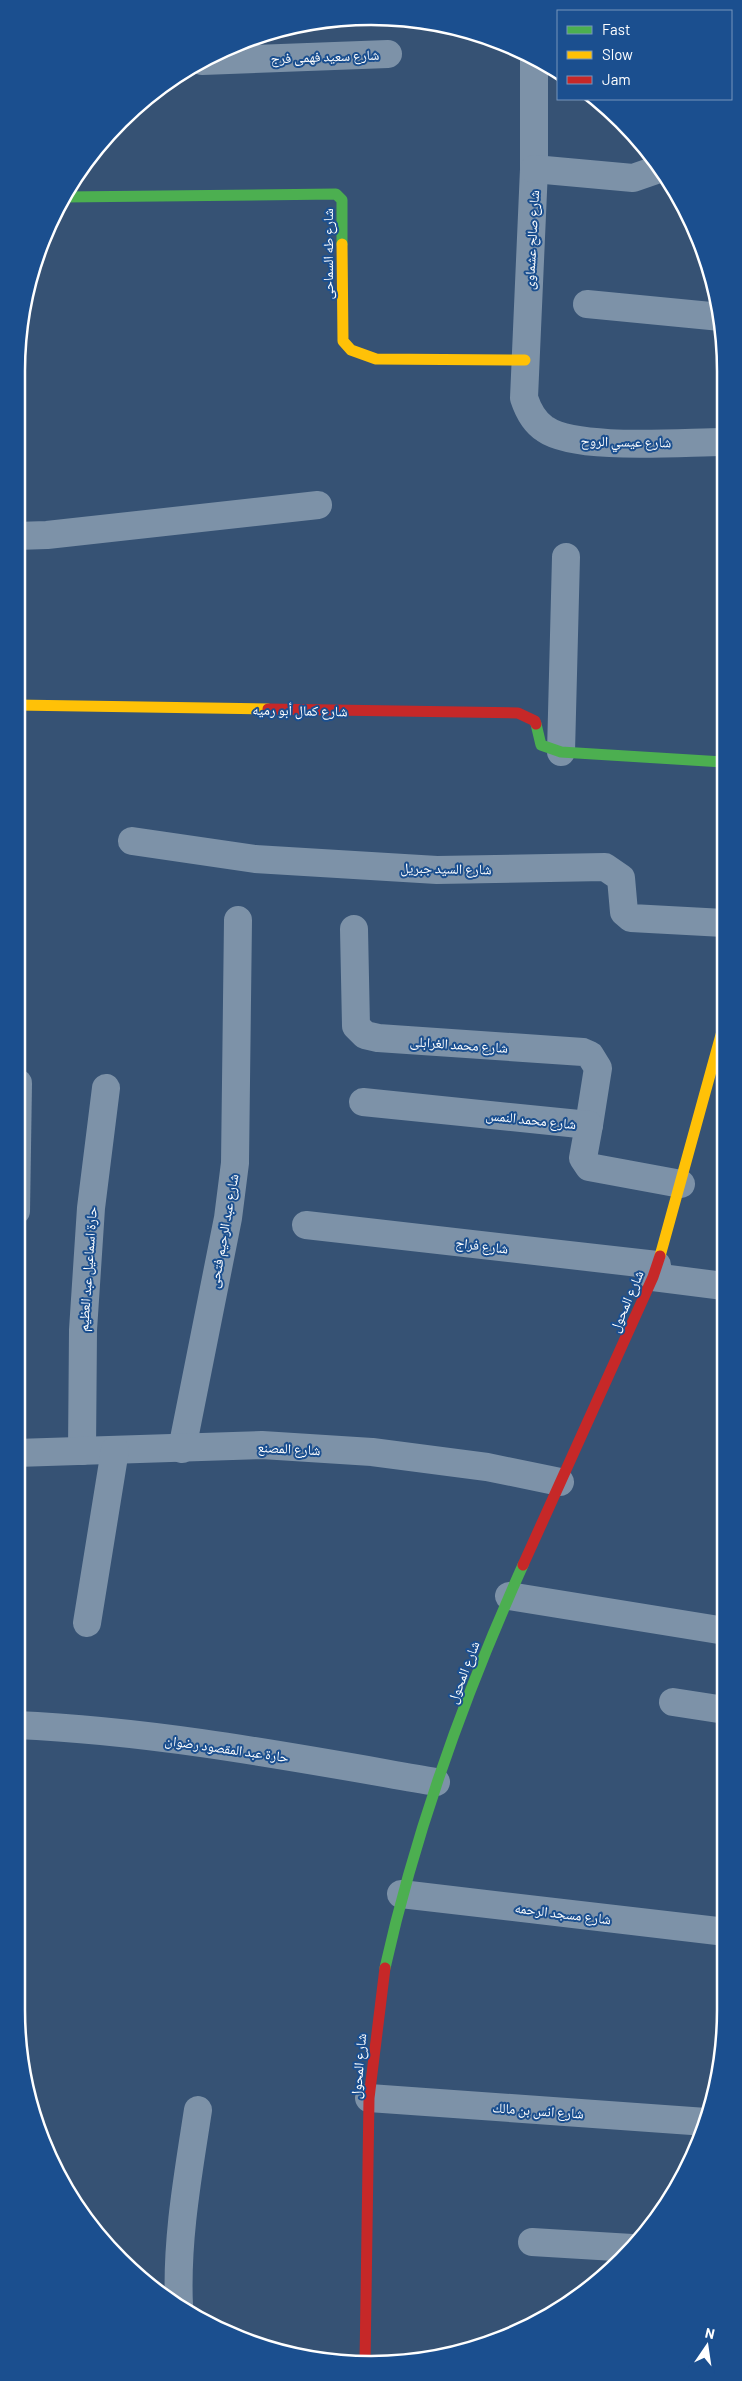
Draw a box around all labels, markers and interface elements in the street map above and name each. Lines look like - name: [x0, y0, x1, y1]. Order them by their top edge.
- legend: [557, 10, 732, 100]
- text: Fast: [602, 20, 630, 38]
- text: Slow: [602, 45, 633, 63]
- street label: شارع سعيد فهمى فرج: [270, 46, 380, 68]
- text: Jam: [602, 70, 631, 88]
- street label: شارع صالح عشماوى: [520, 190, 544, 290]
- street label: شارع طه السماحى: [319, 208, 338, 300]
- street label: شارع عيسي الروح: [580, 432, 671, 454]
- street label: شارع كمال أبو رميه: [252, 701, 348, 721]
- street label: شارع السيد جبريل: [400, 859, 492, 879]
- street label: شارع محمد الغرابلى: [409, 1032, 509, 1058]
- street label: شارع محمد النمس: [485, 1106, 577, 1134]
- street label: شارع عبد الرحيم فتحى: [205, 1172, 243, 1290]
- street label: حارة اسماعيل عبد العظيم: [74, 1206, 102, 1332]
- street label: شارع فراج: [454, 1233, 509, 1259]
- street label: شارع المحول: [605, 1267, 649, 1335]
- street label: شارع المصنع: [257, 1438, 321, 1460]
- street label: شارع المحول: [443, 1638, 485, 1706]
- street label: حارة عبد المقصود رضوان: [164, 1731, 290, 1766]
- street label: شارع مسجد الرحمه: [514, 1899, 612, 1929]
- street label: شارع المحول: [347, 2033, 371, 2100]
- street label: شارع انس بن مالك: [492, 2098, 584, 2124]
- north arrow: [682, 2321, 732, 2371]
- text: N: [704, 2324, 716, 2342]

